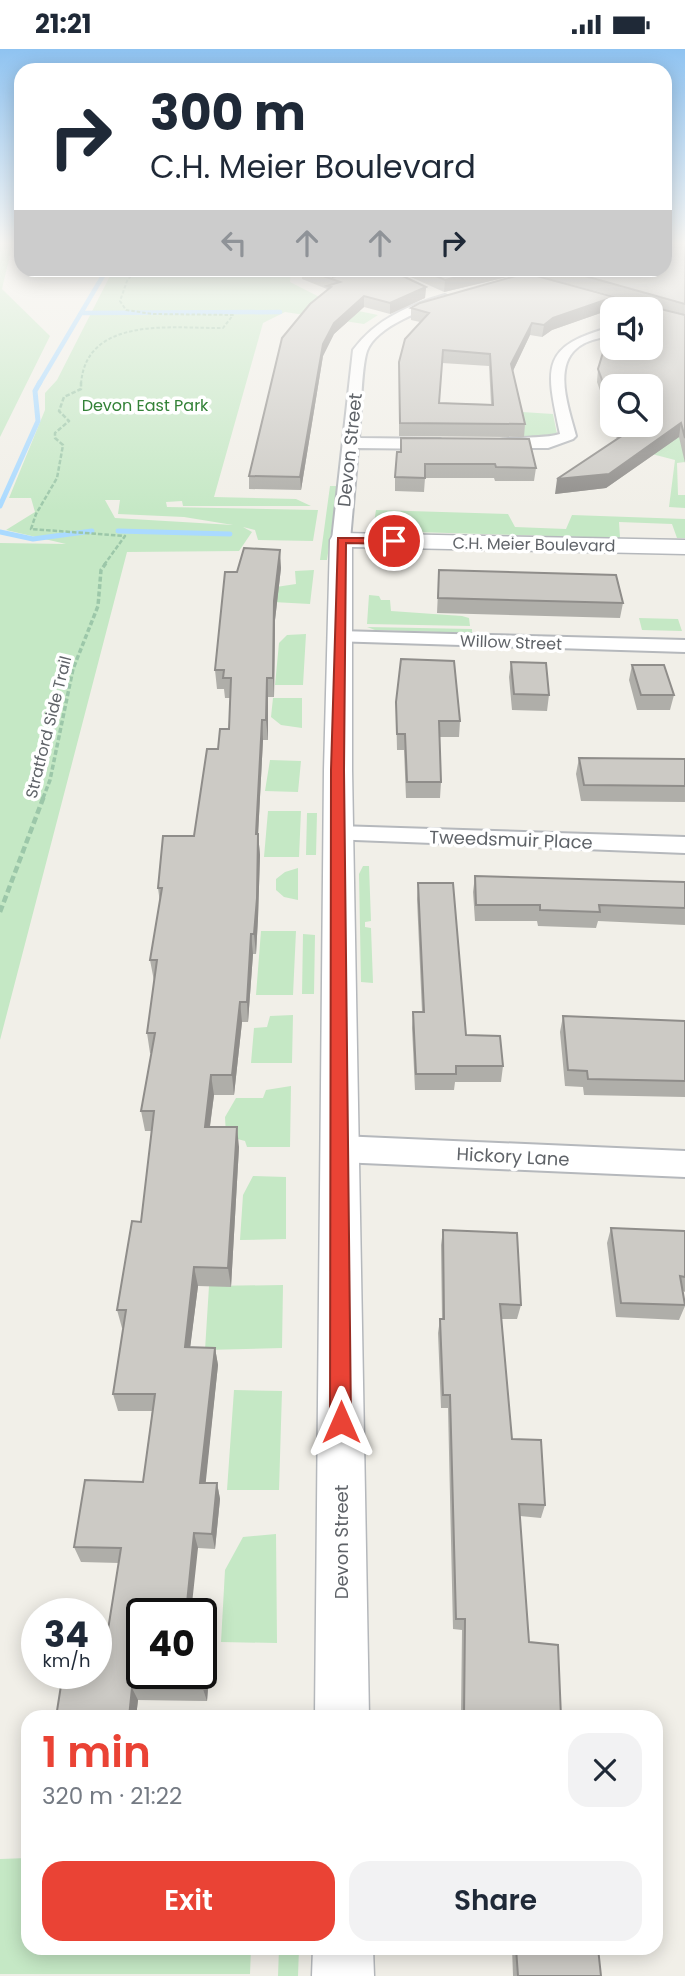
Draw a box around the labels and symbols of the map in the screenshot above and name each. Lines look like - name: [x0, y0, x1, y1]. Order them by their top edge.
- street label: Devon Street: [331, 392, 368, 508]
- park label: Devon East Park: [82, 394, 209, 417]
- pin: [364, 511, 424, 571]
- street label: C.H. Meier Boulevard: [452, 532, 616, 557]
- street label: Willow Street: [460, 629, 562, 656]
- street label: Stratford Side Trail: [20, 653, 77, 801]
- street label: Tweedsmuir Place: [429, 824, 593, 855]
- street label: Hickory Lane: [456, 1141, 570, 1172]
- position arrow: [304, 1385, 378, 1459]
- street label: Devon Street: [329, 1485, 354, 1599]
- speed limit sign: 40: [126, 1598, 217, 1689]

